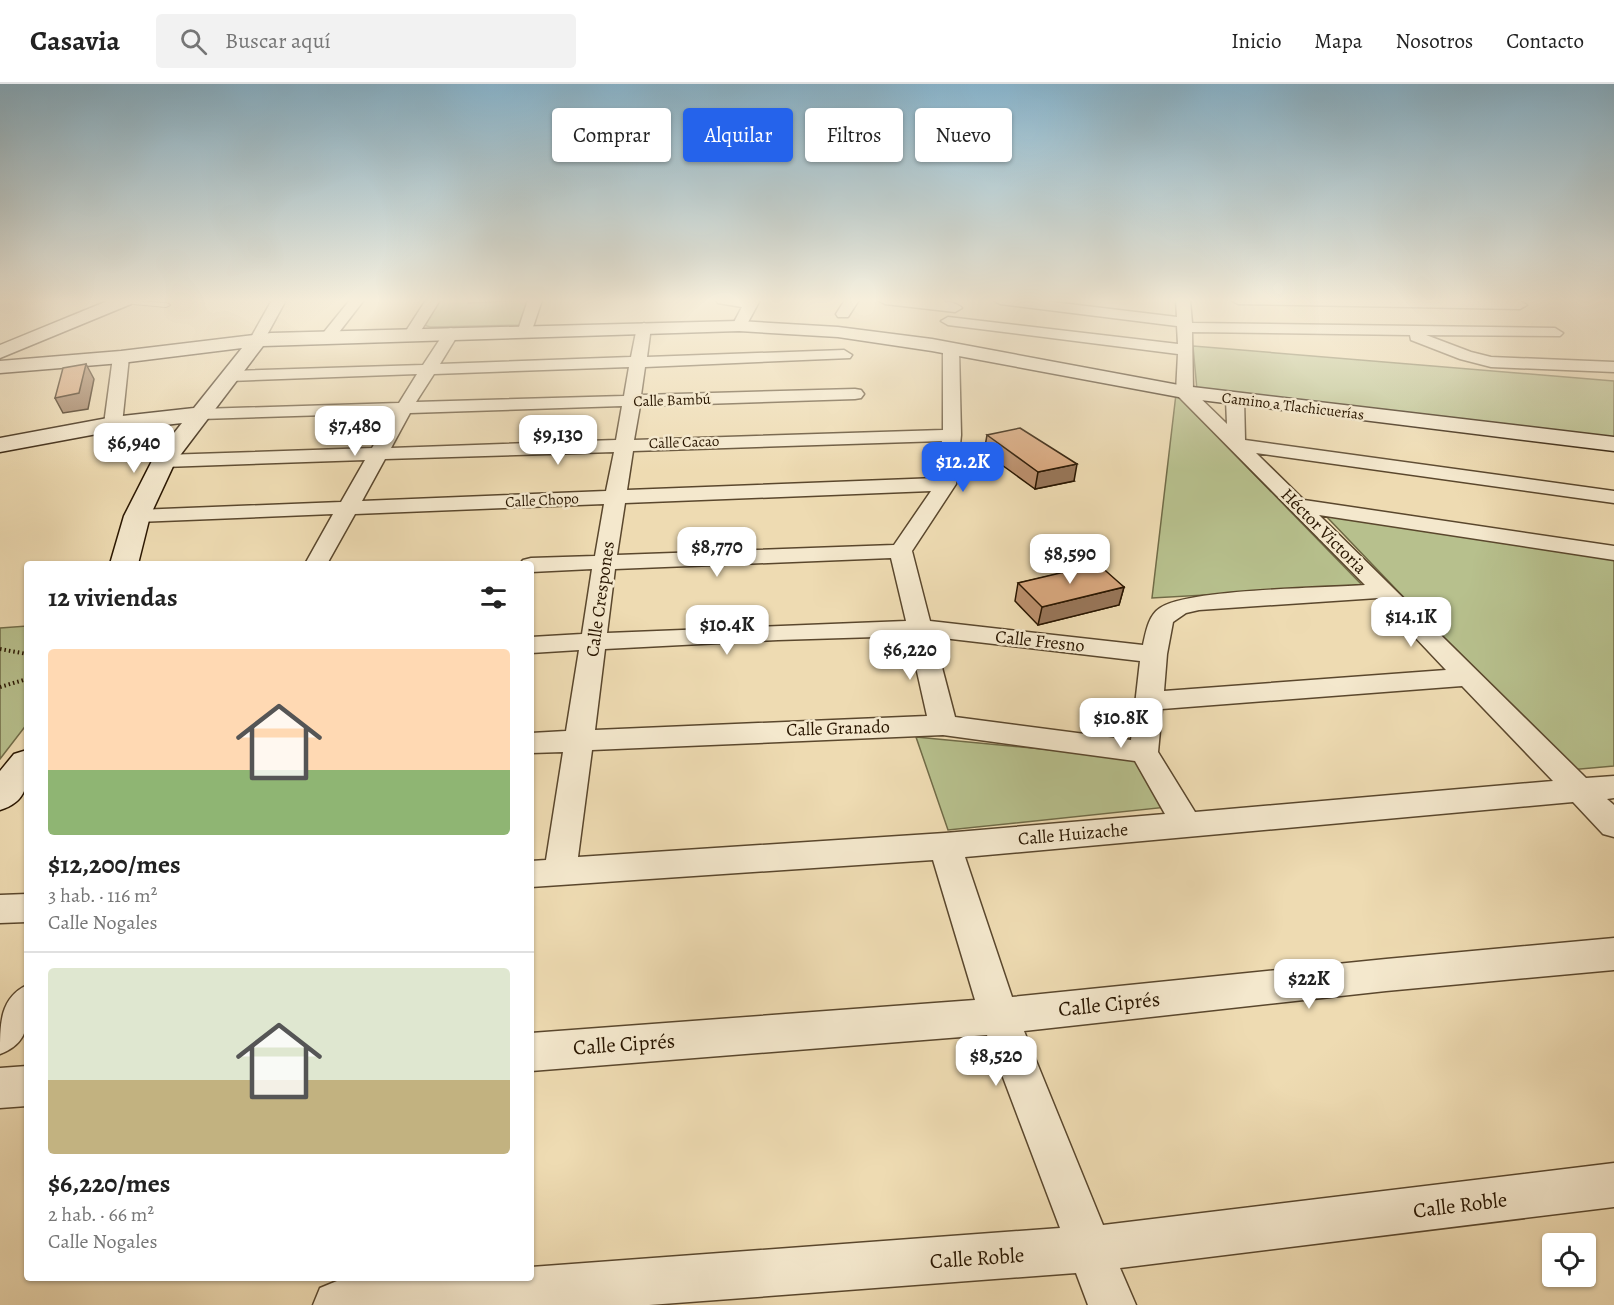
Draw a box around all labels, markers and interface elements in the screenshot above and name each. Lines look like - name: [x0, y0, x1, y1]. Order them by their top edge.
- search box: [156, 14, 576, 68]
- text: Casavia: [30, 22, 120, 60]
- icon: search: [177, 25, 210, 58]
- text: Buscar aquí: [225, 26, 331, 56]
- text: Inicio: [1231, 27, 1281, 55]
- text: Mapa: [1314, 27, 1363, 55]
- text: Nosotros: [1396, 27, 1473, 55]
- text: Contacto: [1506, 27, 1584, 55]
- chip: Comprar: [552, 108, 671, 162]
- chip: Alquilar: [683, 108, 793, 162]
- chip: Filtros: [805, 108, 903, 162]
- chip: Nuevo: [915, 108, 1012, 162]
- street label: Camino a Tlachicuerías: [1221, 387, 1365, 425]
- street label: Calle Bambú: [633, 389, 712, 411]
- pin: $7,480: [306, 406, 404, 457]
- text: $7,480: [329, 412, 381, 439]
- pin: $9,130: [509, 415, 607, 466]
- text: $9,130: [533, 421, 583, 448]
- pin: $6,940: [85, 423, 183, 474]
- text: $6,940: [108, 429, 160, 456]
- street label: Calle Cacao: [648, 431, 720, 453]
- pin: $12.2K: [914, 442, 1012, 493]
- text: $12.2K: [936, 448, 990, 475]
- street label: Héctor Victoria: [1276, 483, 1373, 580]
- street label: Calle Chopo: [505, 488, 579, 512]
- pin: $8,770: [668, 527, 766, 578]
- text: $8,770: [691, 533, 743, 560]
- pin: $8,590: [1021, 534, 1119, 585]
- street label: Calle Crespones: [580, 540, 620, 658]
- text: $8,590: [1044, 540, 1096, 567]
- text: 12 viviendas: [48, 580, 178, 615]
- icon: filters: [477, 581, 510, 614]
- pin: $14.1K: [1362, 597, 1460, 648]
- text: $14.1K: [1385, 603, 1437, 630]
- pin: $10.4K: [678, 605, 776, 656]
- text: $10.4K: [700, 611, 754, 638]
- street label: Calle Fresno: [994, 624, 1086, 658]
- pin: $6,220: [861, 630, 959, 681]
- text: $6,220: [883, 636, 937, 663]
- icon: home: [225, 688, 333, 796]
- pin: $10.8K: [1072, 698, 1170, 749]
- text: $10.8K: [1094, 704, 1148, 731]
- street label: Calle Granado: [786, 714, 890, 742]
- street label: Calle Huizache: [1017, 817, 1129, 851]
- text: $12,200/mes: [48, 847, 181, 882]
- text: 3 hab. · 116 m²: [48, 882, 157, 909]
- text: Calle Nogales: [48, 909, 157, 936]
- pin: $22K: [1273, 959, 1345, 1010]
- text: $22K: [1288, 965, 1330, 992]
- street label: Calle Ciprés: [1057, 985, 1161, 1023]
- icon: home: [225, 1007, 333, 1115]
- street label: Calle Ciprés: [572, 1026, 676, 1062]
- pin: $8,520: [947, 1036, 1045, 1087]
- text: $8,520: [970, 1042, 1022, 1069]
- text: $6,220/mes: [48, 1166, 170, 1201]
- street label: Calle Roble: [1411, 1185, 1509, 1225]
- text: 2 hab. · 66 m²: [48, 1201, 154, 1228]
- text: Calle Nogales: [48, 1228, 157, 1255]
- map controls: [1542, 1233, 1596, 1287]
- button: locate: [1542, 1233, 1596, 1287]
- street label: Calle Roble: [929, 1241, 1025, 1275]

